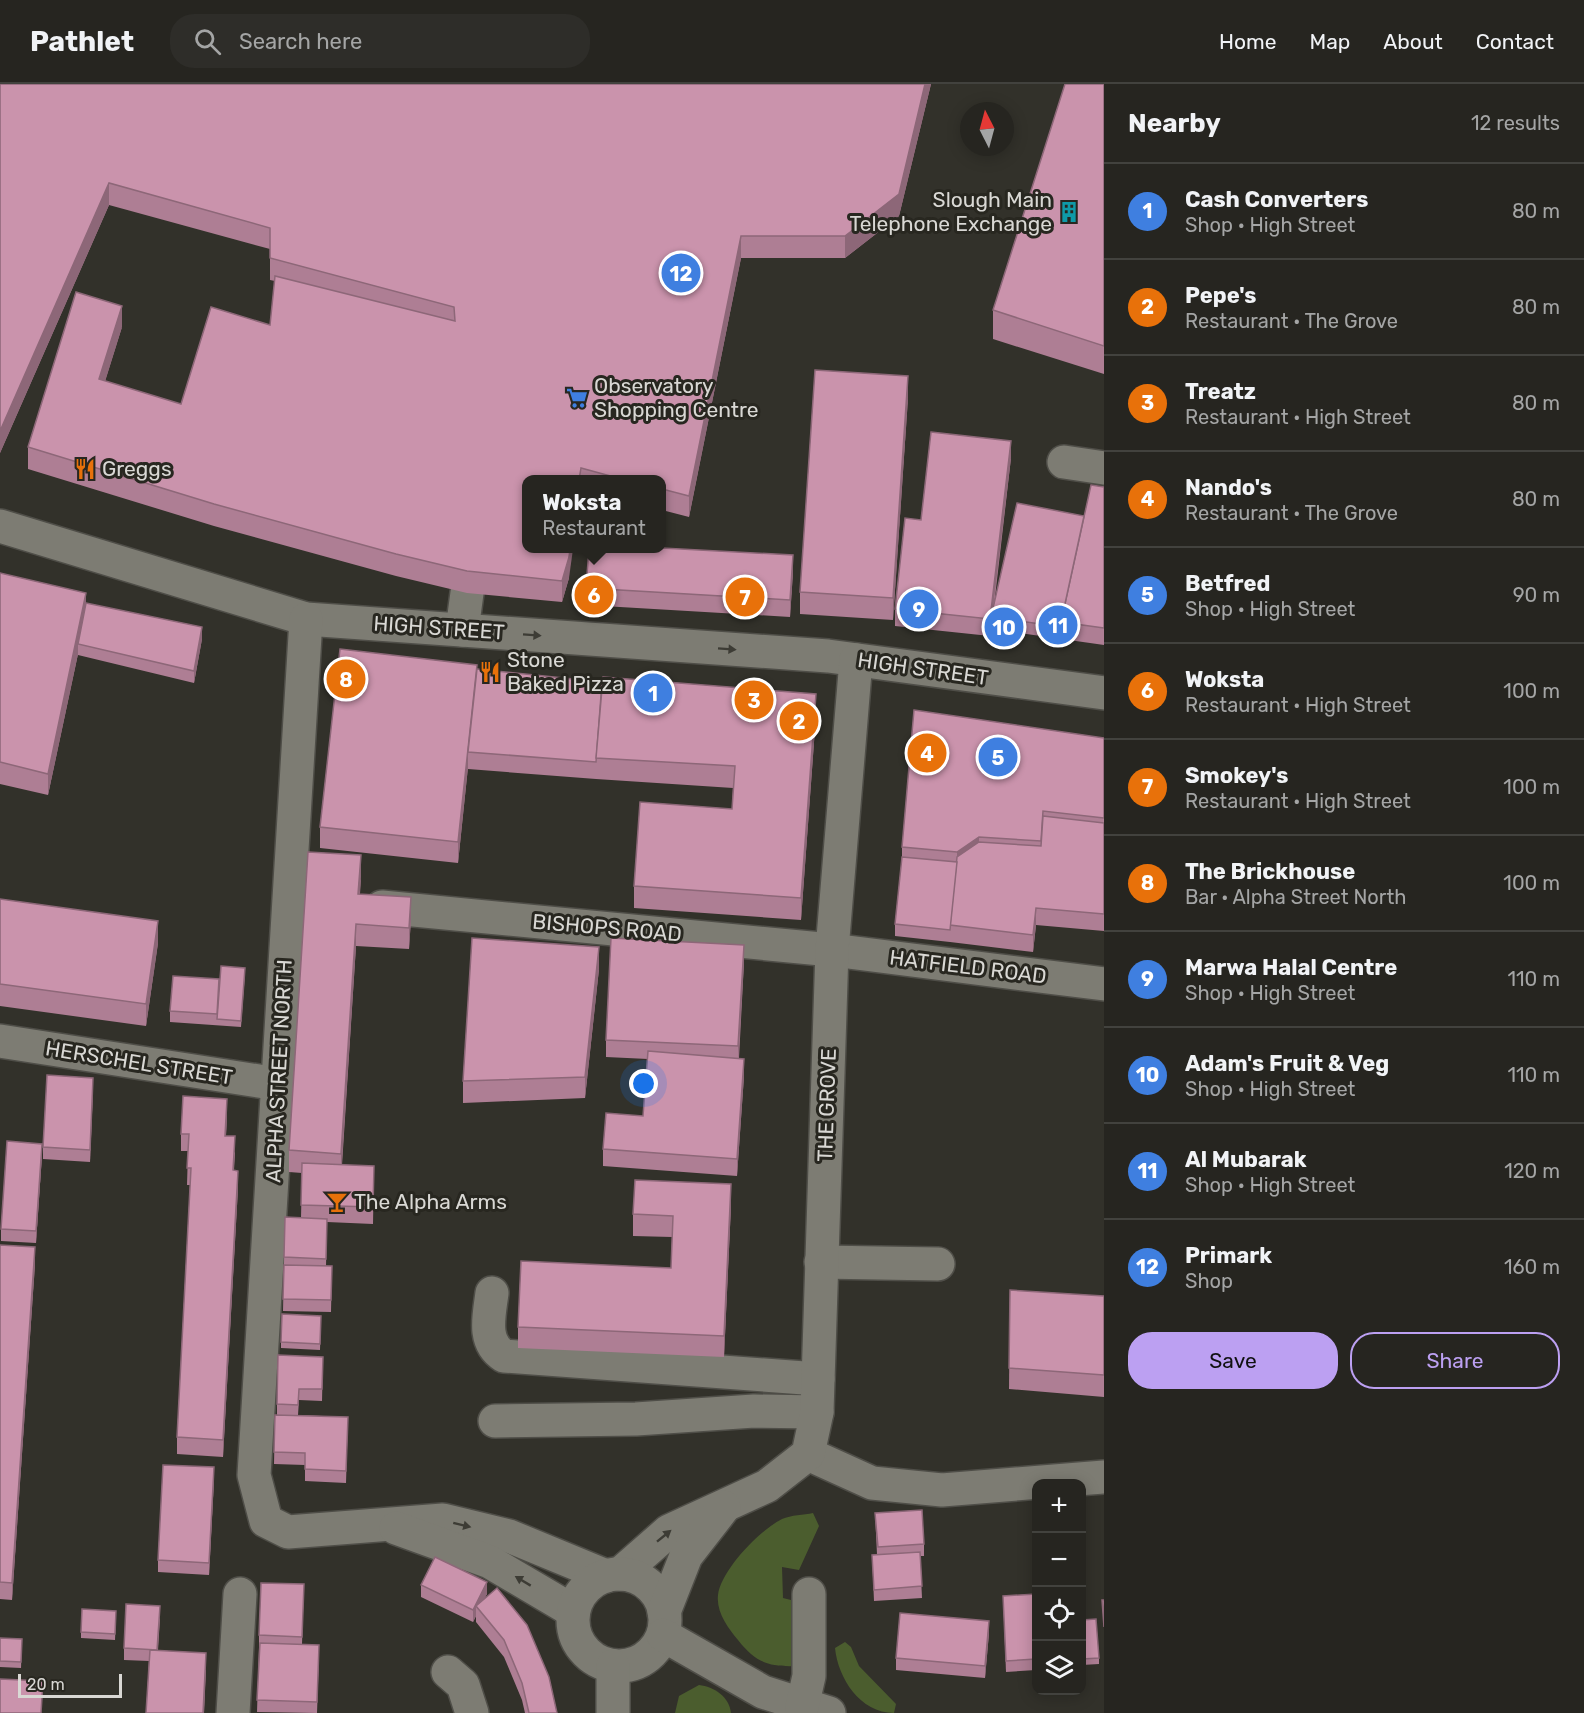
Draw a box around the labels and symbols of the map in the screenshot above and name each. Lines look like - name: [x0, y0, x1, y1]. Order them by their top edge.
- north arrow: [960, 102, 1014, 156]
- place label: Slough Main Telephone Exchange: [850, 187, 1052, 236]
- building icon: Slough Main Telephone Exchange: [1057, 200, 1081, 224]
- pin: 12: [662, 250, 700, 296]
- place label: Observatory Shopping Centre: [594, 373, 759, 422]
- supermarket icon: Observatory Shopping Centre: [565, 386, 589, 410]
- place label: Greggs: [102, 456, 172, 481]
- restaurant icon: Greggs: [73, 457, 97, 481]
- pin: 6: [574, 572, 614, 618]
- pin: 7: [726, 574, 764, 620]
- pin: 9: [900, 586, 938, 632]
- pin: 11: [1038, 602, 1078, 648]
- pin: 10: [984, 604, 1024, 650]
- street label: HIGH STREET: [373, 610, 506, 645]
- one-way arrow: [523, 630, 542, 640]
- one-way arrow: [717, 644, 736, 653]
- place label: Stone Baked Pizza: [507, 647, 624, 696]
- street label: HIGH STREET: [856, 647, 990, 690]
- pin: 8: [326, 656, 366, 702]
- restaurant icon: Stone Baked Pizza: [478, 660, 502, 684]
- pin: 1: [634, 670, 672, 716]
- pin: 3: [734, 678, 774, 722]
- pin: 2: [780, 698, 818, 744]
- pin: 4: [908, 730, 946, 776]
- pin: 5: [978, 734, 1018, 780]
- street label: BISHOPS ROAD: [531, 909, 683, 946]
- street label: HATFIELD ROAD: [888, 944, 1048, 989]
- street label: ALPHA STREET NORTH: [260, 959, 297, 1183]
- street label: HERSCHEL STREET: [44, 1035, 234, 1090]
- street label: THE GROVE: [812, 1048, 841, 1162]
- your location: [629, 1069, 658, 1098]
- place label: The Alpha Arms: [354, 1189, 507, 1214]
- bar icon: The Alpha Arms: [325, 1190, 349, 1214]
- one-way arrow: [453, 1520, 471, 1530]
- one-way arrow: [656, 1529, 672, 1542]
- one-way arrow: [515, 1576, 531, 1587]
- scale bar: [18, 1671, 122, 1698]

